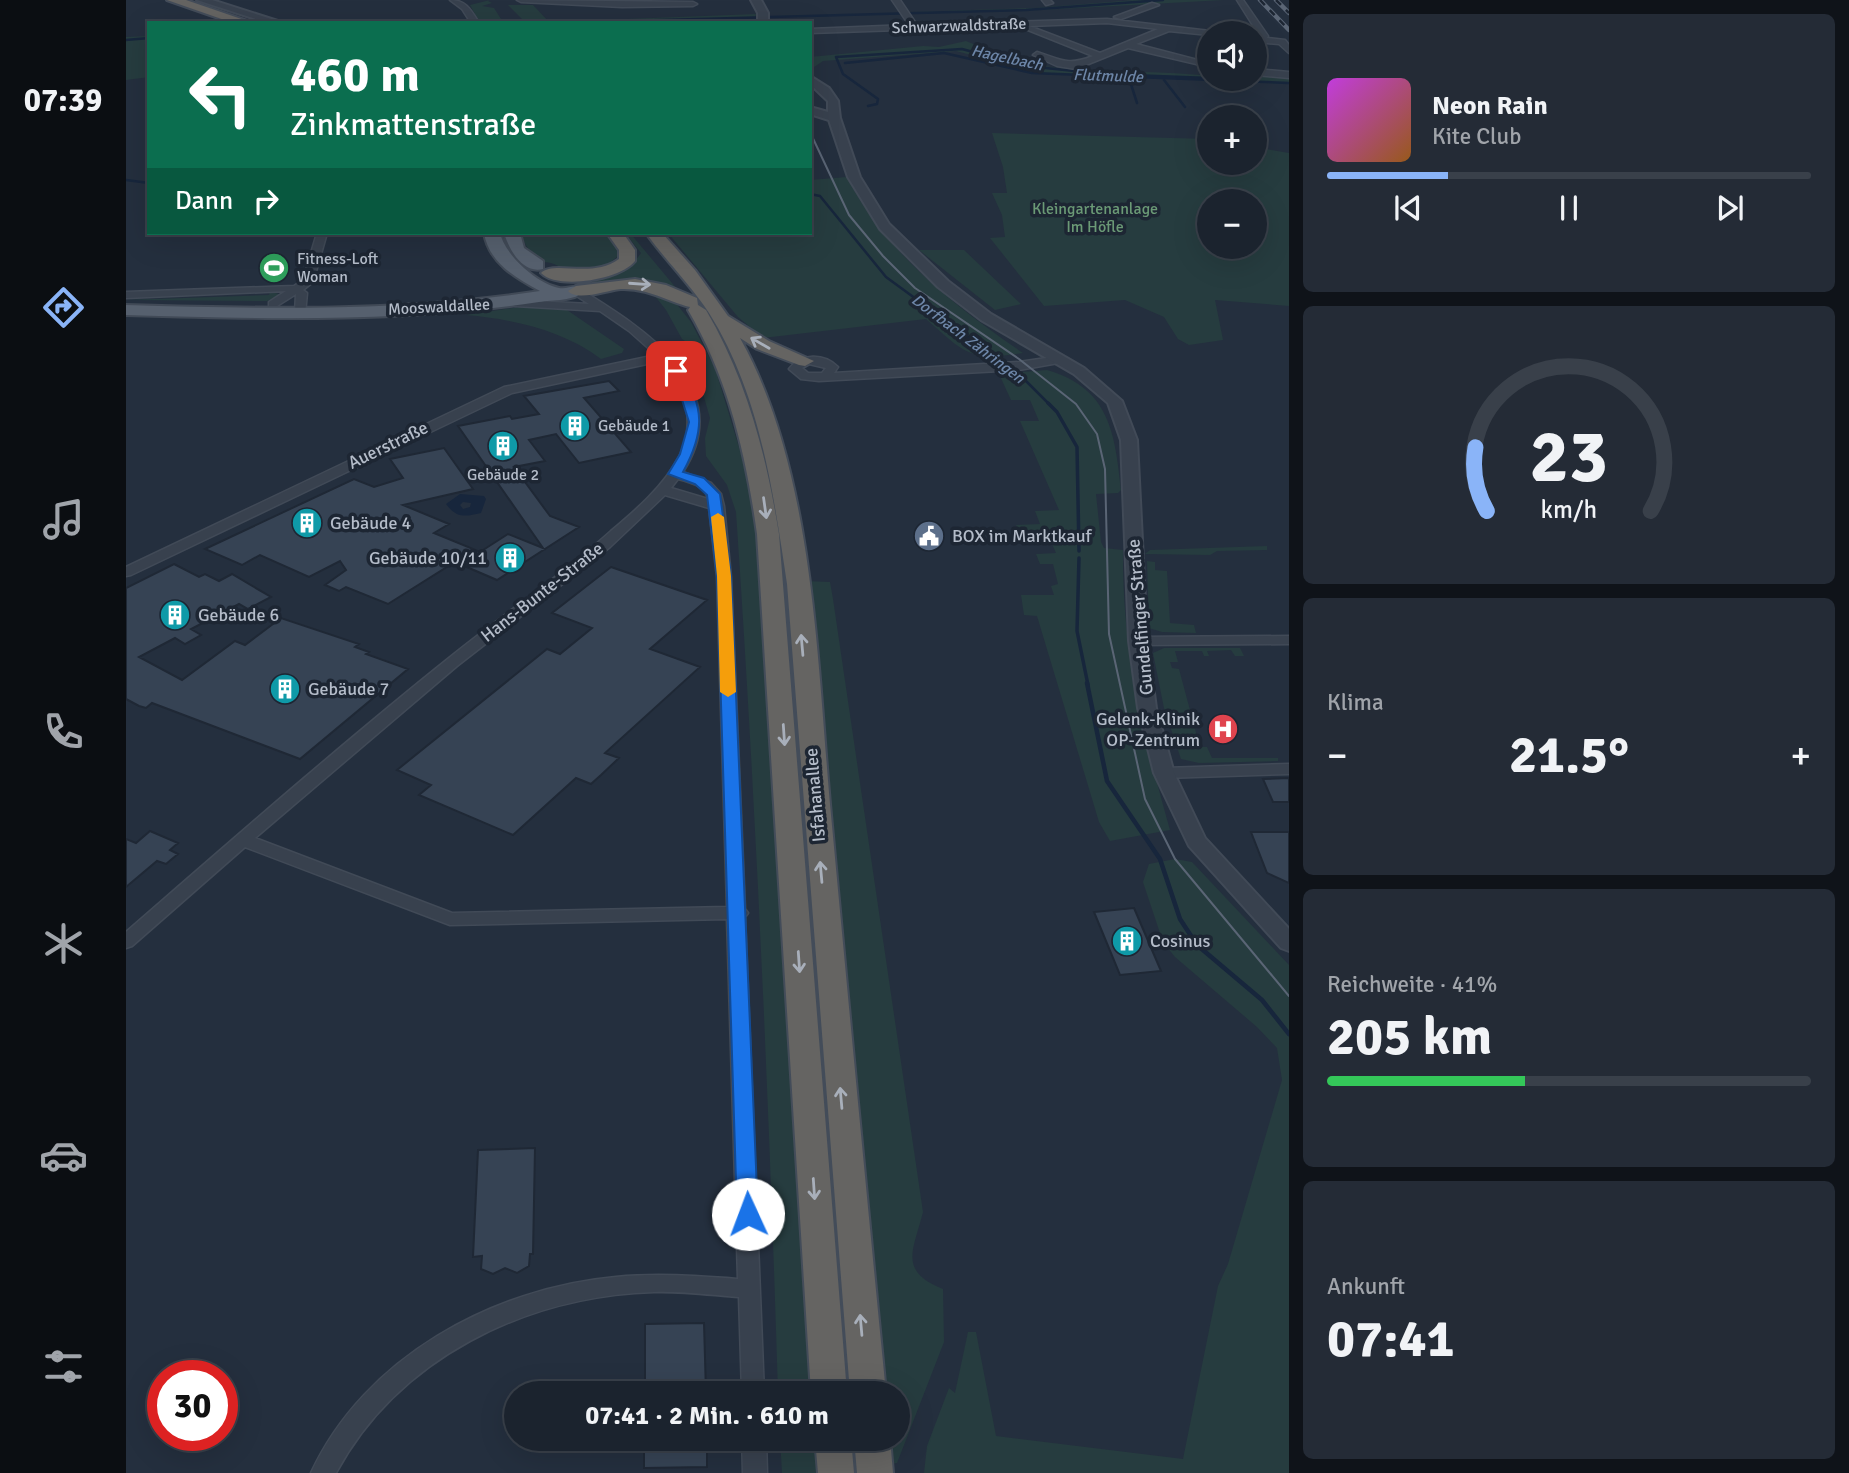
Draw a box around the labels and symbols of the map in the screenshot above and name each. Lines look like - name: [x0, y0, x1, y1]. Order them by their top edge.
- street label: Schwarzwaldstraße: [891, 14, 1027, 38]
- water label: Hagelbach: [969, 41, 1046, 76]
- water label: Flutmulde: [1073, 65, 1144, 87]
- park label: Kleingartenanlage Im Höfle: [1032, 199, 1158, 237]
- place label: Fitness-Loft Woman: [297, 249, 379, 287]
- sports icon: Fitness-Loft Woman: [257, 251, 291, 285]
- one-way arrow: [628, 278, 651, 291]
- water label: Dorfbach Zähringen: [907, 290, 1030, 389]
- street label: Mooswaldallee: [387, 294, 491, 320]
- one-way arrow: [751, 336, 771, 350]
- pin: [646, 341, 706, 401]
- building icon: Gebäude 1: [558, 409, 592, 443]
- street label: Auerstraße: [344, 416, 432, 474]
- place label: Gebäude 1: [598, 416, 670, 436]
- building icon: Gebäude 2: [486, 429, 520, 463]
- place label: Gebäude 2: [467, 465, 539, 485]
- one-way arrow: [759, 497, 772, 519]
- building icon: Gebäude 4: [290, 506, 324, 540]
- place label: Gebäude 4: [330, 512, 412, 534]
- public building icon: BOX im Marktkauf: [912, 519, 946, 553]
- place label: BOX im Marktkauf: [952, 525, 1093, 547]
- street label: Hans-Bunte-Straße: [476, 537, 608, 647]
- street label: Gundelfinger Straße: [1122, 538, 1158, 696]
- building icon: Gebäude 10/11: [493, 541, 527, 575]
- place label: Gebäude 10/11: [369, 547, 487, 569]
- building icon: Gebäude 6: [158, 598, 192, 632]
- place label: Gebäude 6: [198, 604, 279, 626]
- one-way arrow: [795, 634, 808, 657]
- building icon: Gebäude 7: [268, 672, 302, 706]
- place label: Gebäude 7: [308, 678, 389, 700]
- place label: Gelenk-Klinik OP-Zentrum: [1096, 708, 1200, 751]
- hospital icon: Gelenk-Klinik OP-Zentrum: [1206, 712, 1240, 746]
- one-way arrow: [777, 723, 790, 746]
- street label: Isfahanallee: [800, 747, 830, 843]
- one-way arrow: [814, 861, 827, 884]
- building icon: Cosinus: [1110, 924, 1144, 958]
- place label: Cosinus: [1150, 930, 1211, 952]
- one-way arrow: [792, 950, 805, 973]
- one-way arrow: [834, 1088, 847, 1110]
- position arrow: [711, 1177, 785, 1251]
- one-way arrow: [808, 1177, 821, 1200]
- one-way arrow: [855, 1314, 868, 1337]
- speed limit sign: 30: [147, 1360, 238, 1451]

